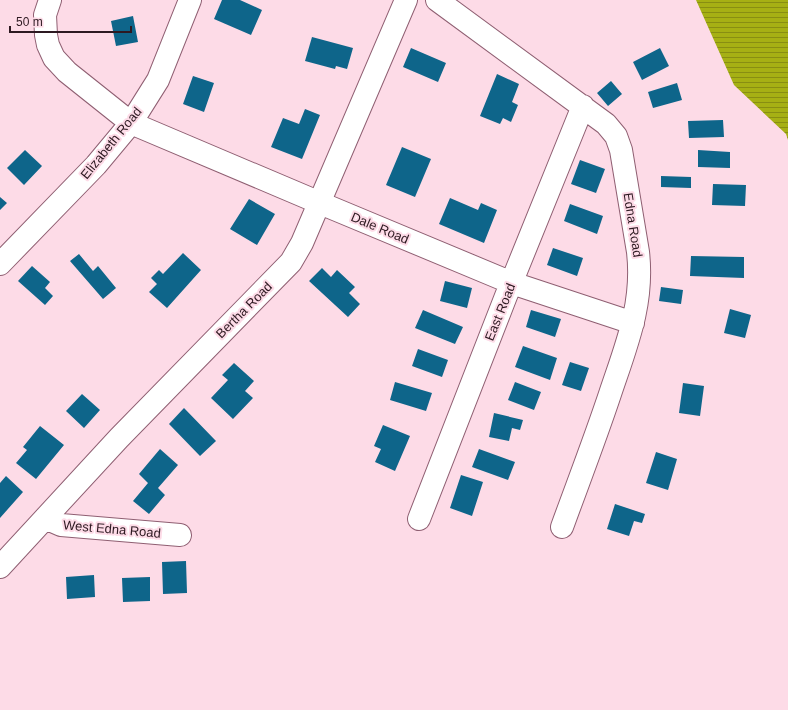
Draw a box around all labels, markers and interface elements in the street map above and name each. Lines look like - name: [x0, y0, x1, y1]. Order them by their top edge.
- scale bar: [10, 8, 131, 34]
- text: 50 m: [16, 15, 43, 29]
- street label: Elizabeth Road: [77, 104, 145, 182]
- street label: Edna Road: [621, 192, 645, 258]
- street label: Dale Road: [349, 209, 411, 247]
- street label: Bertha Road: [213, 279, 275, 341]
- street label: East Road: [482, 281, 518, 343]
- street label: West Edna Road: [63, 517, 161, 541]

